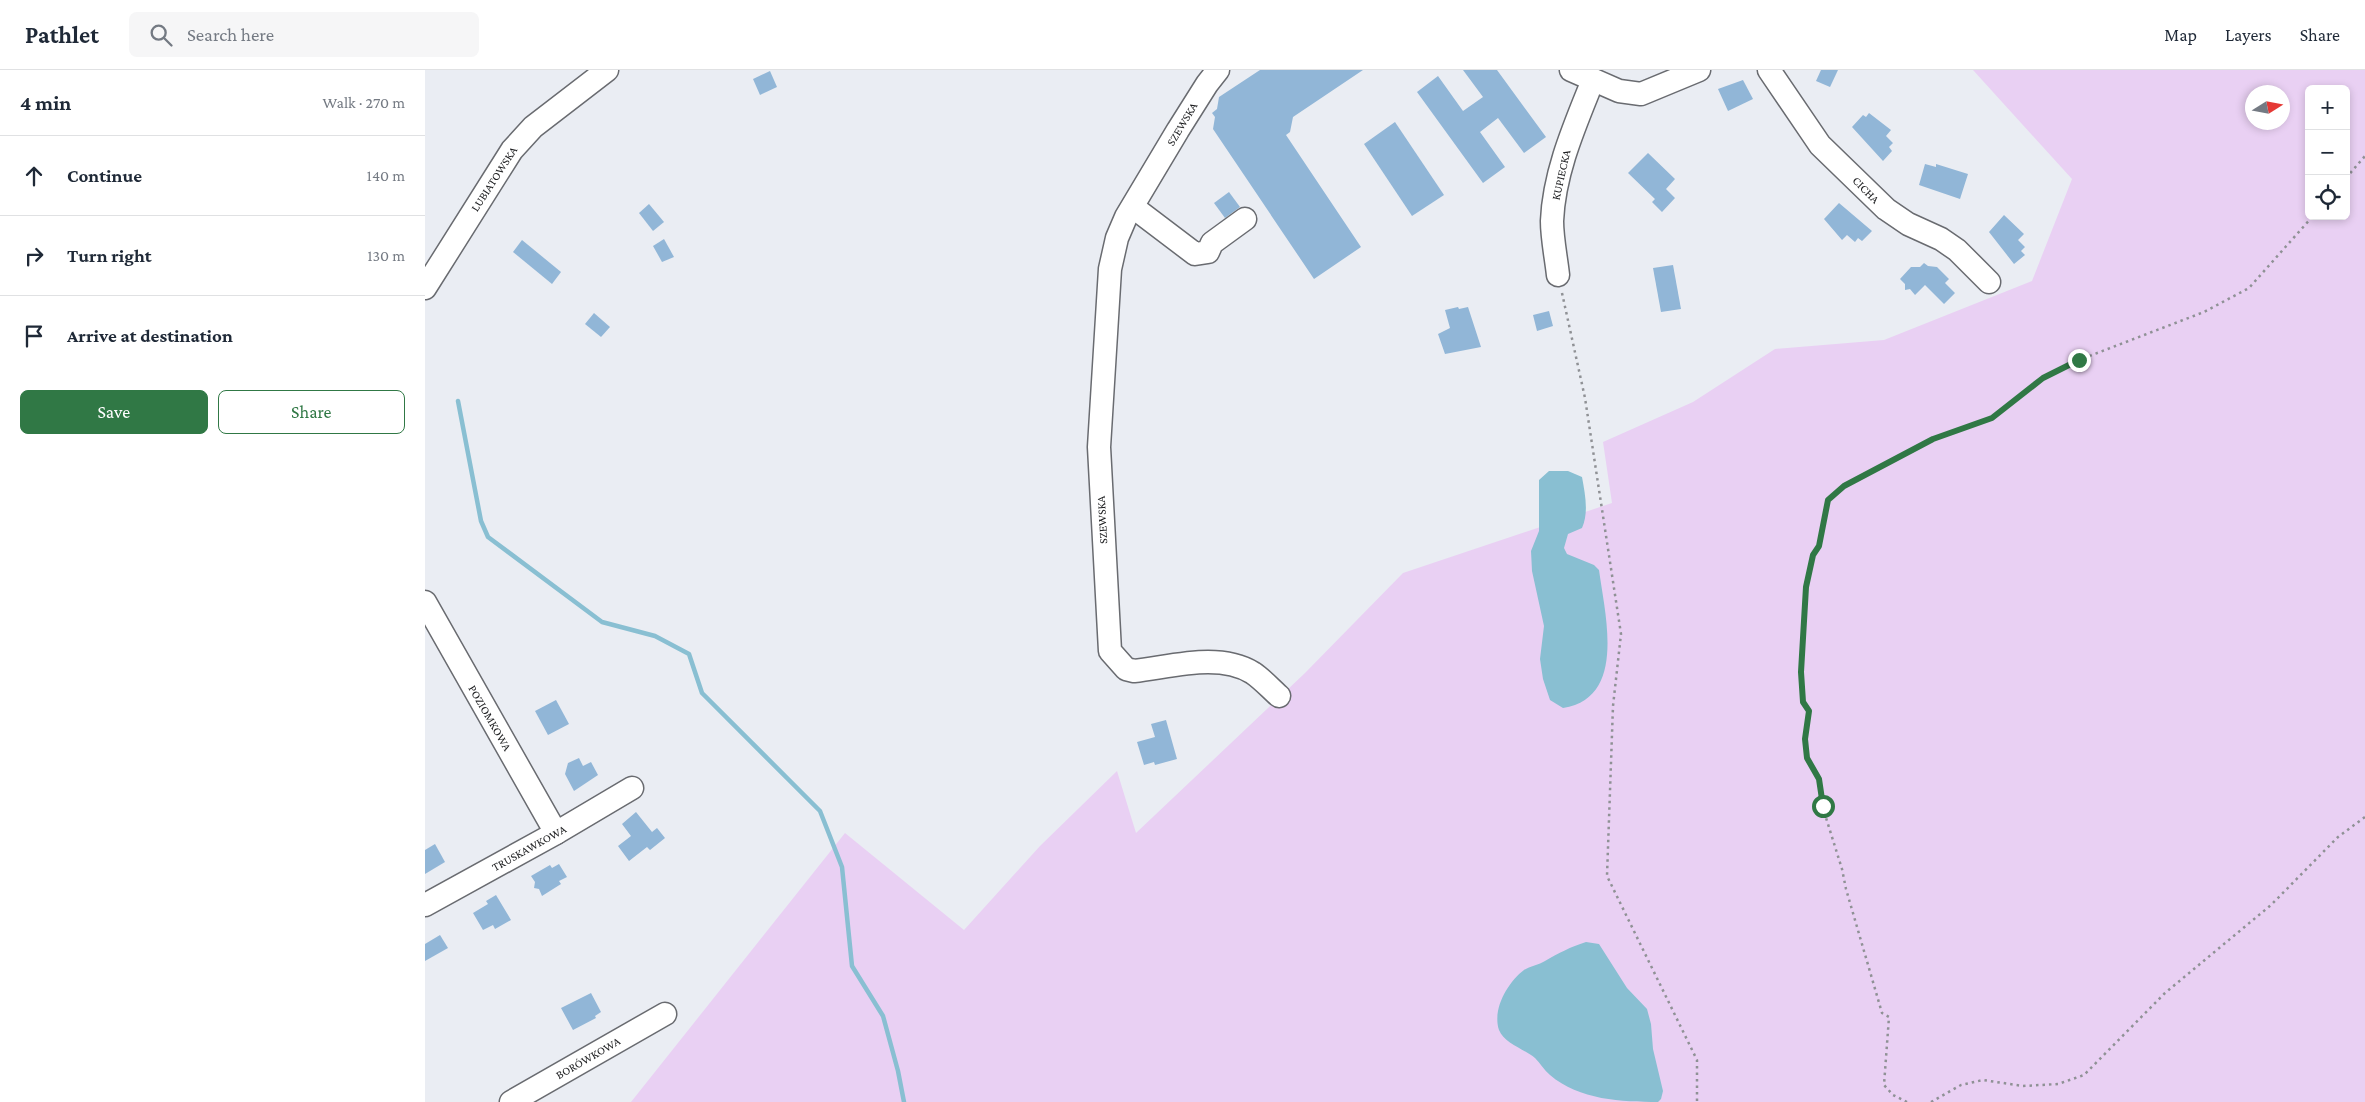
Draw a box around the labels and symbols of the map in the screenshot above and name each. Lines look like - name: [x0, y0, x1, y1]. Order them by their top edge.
- north arrow: [2245, 85, 2290, 130]
- street label: SZEWSKA: [1164, 100, 1201, 148]
- street label: LUBIATOWSKA: [468, 144, 520, 214]
- street label: KUPIECKA: [1548, 148, 1574, 202]
- street label: CICHA: [1850, 174, 1883, 207]
- route end: [2068, 349, 2091, 372]
- street label: SZEWSKA: [1094, 495, 1110, 544]
- street label: POZIOMKOWA: [465, 683, 515, 754]
- route start: [1812, 795, 1835, 818]
- street label: TRUSKAWKOWA: [489, 822, 569, 874]
- street label: BORÓWKOWA: [553, 1034, 623, 1082]

